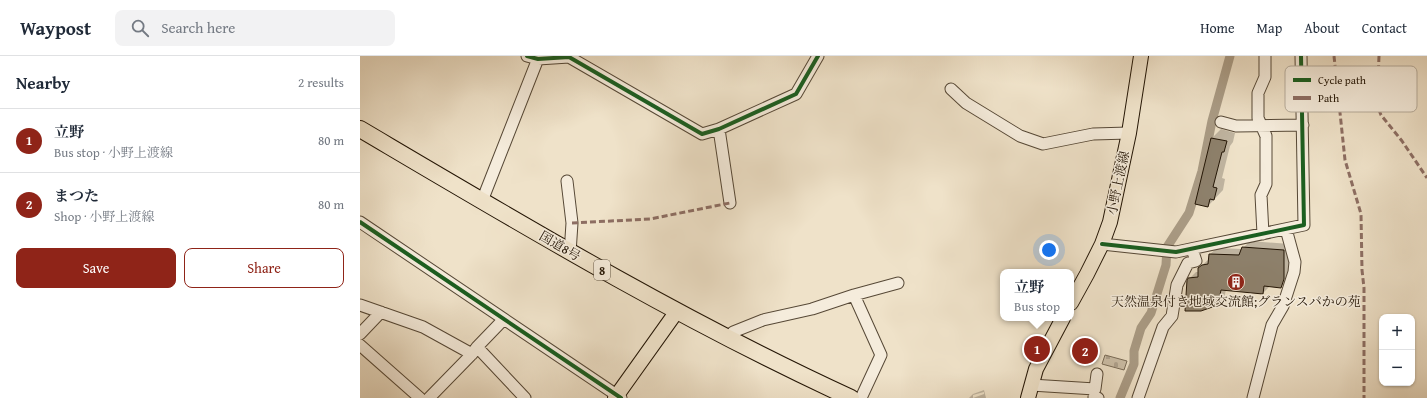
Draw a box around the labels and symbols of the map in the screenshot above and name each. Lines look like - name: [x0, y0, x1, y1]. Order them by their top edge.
- legend: [1285, 66, 1417, 112]
- text: Cycle path: [1318, 72, 1367, 88]
- text: Path: [1318, 90, 1340, 106]
- street label: 小野上渡線: [1102, 149, 1134, 217]
- street label: 国道8号: [536, 226, 584, 266]
- your location: [1039, 240, 1059, 260]
- road number: 8: [594, 260, 610, 280]
- building icon: 天然温泉付き地域交流館;グランスパかの苑: [1226, 272, 1246, 292]
- place label: 天然温泉付き地域交流館;グランスパかの苑: [1111, 292, 1361, 311]
- pin: 1: [1024, 334, 1050, 364]
- pin: 2: [1072, 336, 1098, 366]

